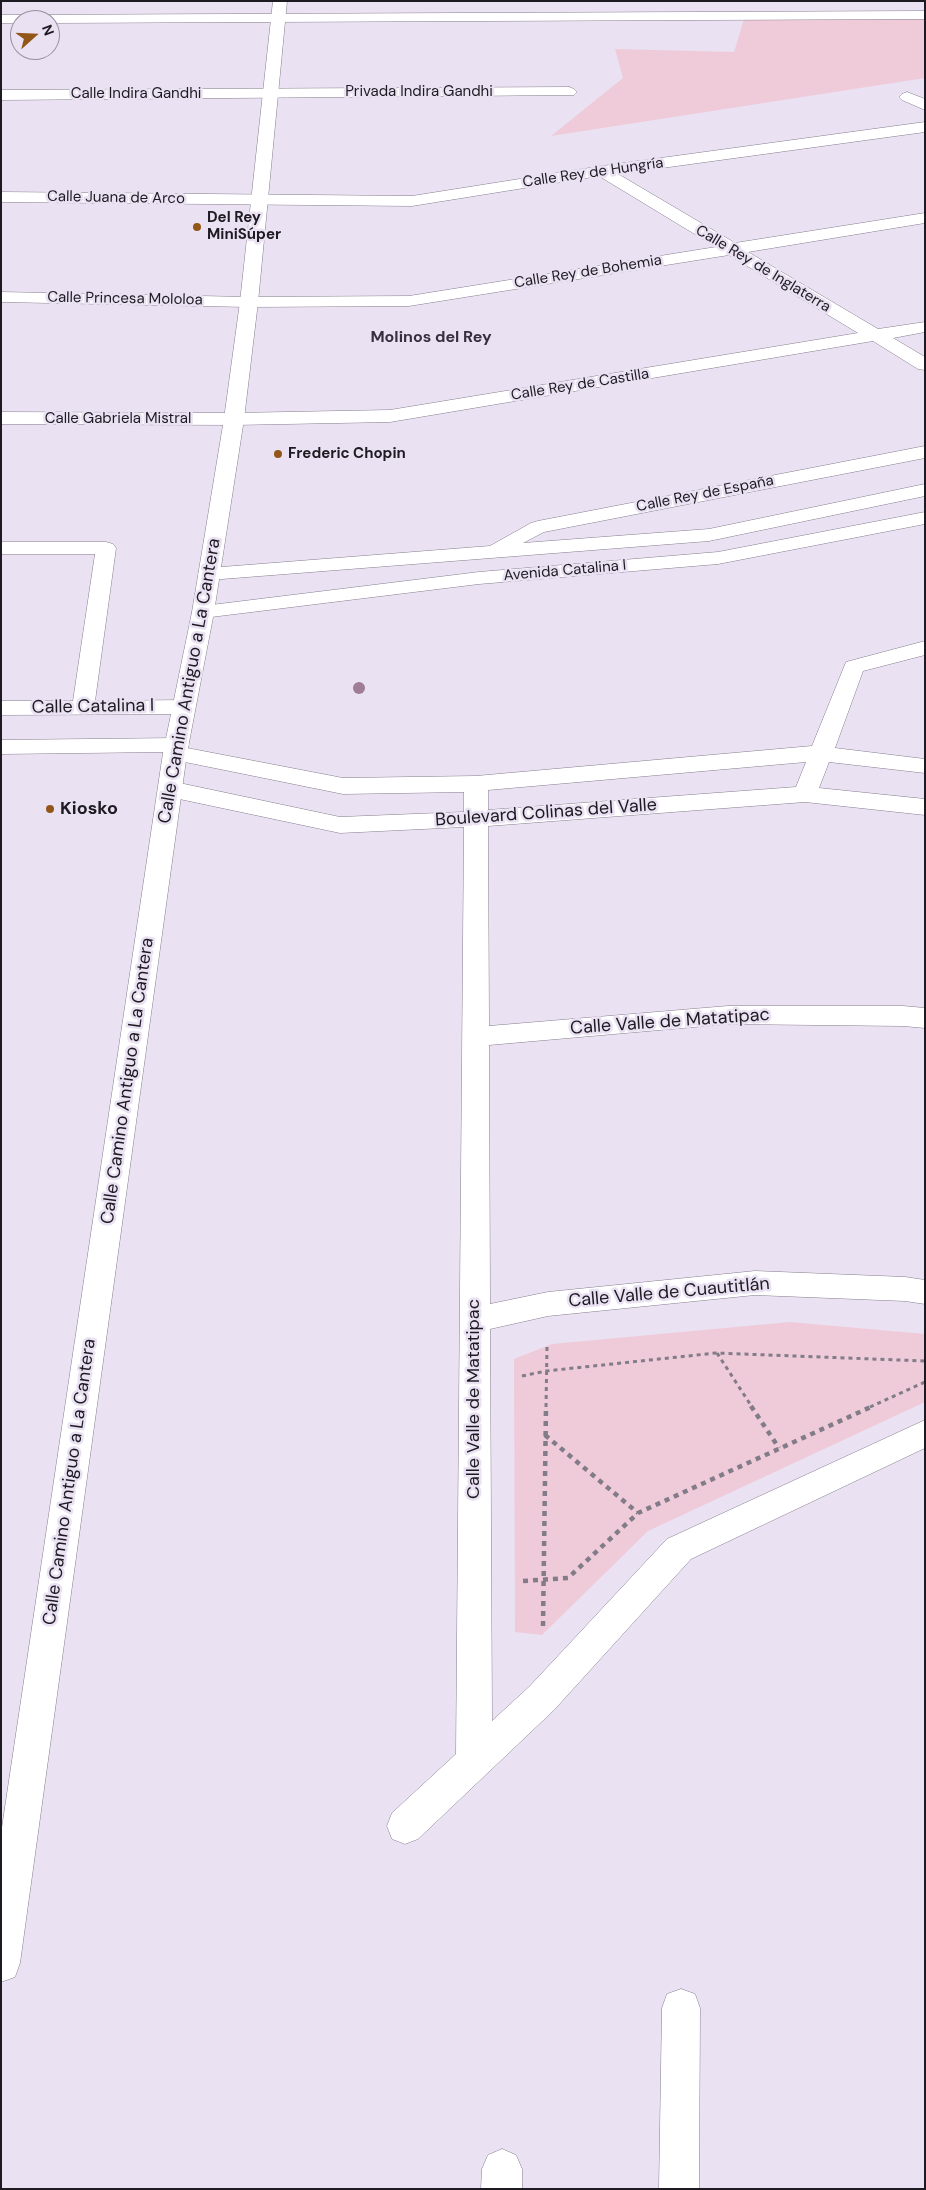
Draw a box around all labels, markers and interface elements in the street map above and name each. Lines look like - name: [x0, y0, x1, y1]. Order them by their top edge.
- north arrow: [10, 10, 60, 60]
- text: N: [38, 22, 58, 38]
- street label: Privada Indira Gandhi: [345, 83, 493, 101]
- street label: Calle Indira Gandhi: [71, 85, 201, 103]
- street label: Calle Rey de Hungría: [521, 154, 665, 192]
- street label: Calle Juana de Arco: [47, 188, 185, 208]
- place label: Del Rey MiniSúper: [207, 209, 281, 244]
- marker: Del Rey MiniSúper: [191, 221, 203, 233]
- street label: Calle Rey de Inglaterra: [692, 222, 834, 316]
- street label: Calle Rey de Bohemia: [513, 251, 663, 293]
- street label: Calle Princesa Mololoa: [47, 289, 203, 309]
- district label: Molinos del Rey: [370, 328, 492, 348]
- street label: Calle Rey de Castilla: [510, 365, 650, 405]
- street label: Calle Gabriela Mistral: [45, 410, 191, 428]
- place label: Frederic Chopin: [288, 445, 406, 463]
- marker: Frederic Chopin: [272, 448, 284, 460]
- street label: Calle Rey de España: [635, 472, 775, 516]
- street label: Calle Camino Antiguo a La Cantera: [154, 537, 226, 825]
- street label: Avenida Catalina I: [503, 557, 627, 585]
- street label: Calle Catalina I: [32, 695, 154, 719]
- street label: Boulevard Colinas del Valle: [434, 794, 658, 832]
- place label: Kiosko: [60, 798, 118, 820]
- marker: Kiosko: [44, 803, 56, 815]
- street label: Calle Camino Antiguo a La Cantera: [97, 936, 159, 1226]
- street label: Calle Valle de Matatipac: [570, 1004, 770, 1040]
- street label: Calle Valle de Cuautitlán: [568, 1273, 770, 1313]
- street label: Calle Valle de Matatipac: [463, 1299, 485, 1499]
- street label: Calle Camino Antiguo a La Cantera: [39, 1337, 101, 1627]

